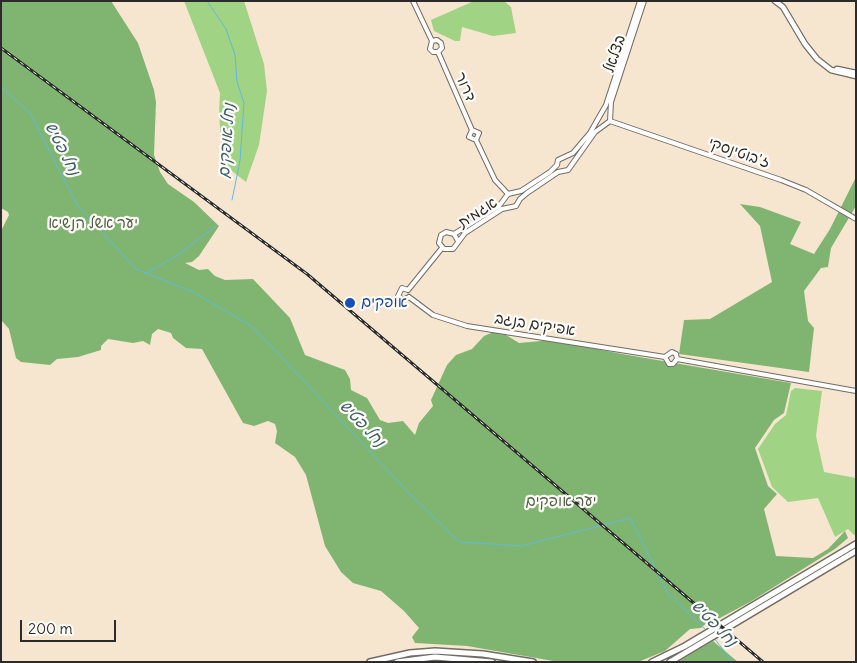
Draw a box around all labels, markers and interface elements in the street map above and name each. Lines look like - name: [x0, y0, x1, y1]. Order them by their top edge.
- street label: בצלאל: [600, 33, 630, 75]
- street label: דרור: [451, 69, 479, 105]
- water label: נחל אופקים: [215, 103, 239, 179]
- water label: נחל פטיש: [41, 119, 83, 179]
- street label: ז'בוטינסקי: [706, 134, 772, 172]
- street label: אגמית: [455, 194, 501, 232]
- park label: יער אשל הנשיא: [48, 215, 138, 233]
- place label: אופקים: [361, 294, 407, 312]
- marker: אופקים: [343, 296, 357, 310]
- street label: אפיקים בנגב: [493, 310, 577, 340]
- water label: נחל פטיש: [335, 397, 389, 451]
- park label: יער אופקים: [526, 493, 596, 511]
- water label: נחל פטיש: [687, 597, 741, 651]
- scale bar: [22, 610, 119, 642]
- text: 200 m: [28, 619, 73, 638]

